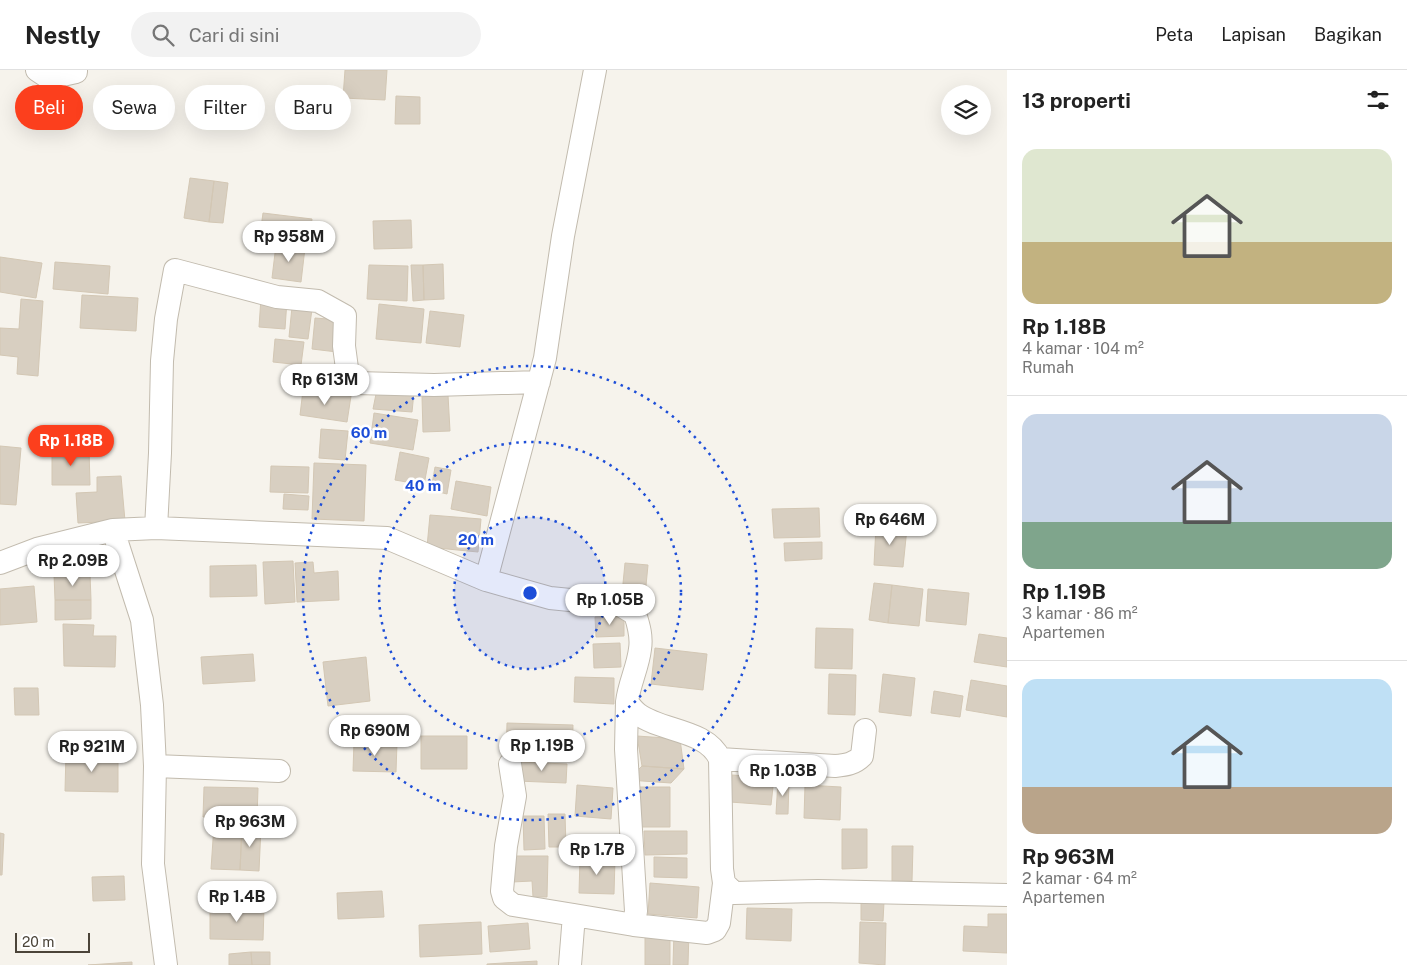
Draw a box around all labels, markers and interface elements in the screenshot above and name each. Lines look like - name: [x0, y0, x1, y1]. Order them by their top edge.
- search box: [131, 12, 481, 57]
- text: Nestly: [25, 21, 101, 49]
- icon: search: [149, 21, 177, 49]
- text: Cari di sini: [189, 24, 279, 46]
- text: Peta: [1155, 24, 1193, 45]
- text: Lapisan: [1221, 24, 1286, 45]
- text: Bagikan: [1314, 24, 1382, 45]
- chip: Beli: [15, 85, 83, 130]
- chip: Sewa: [93, 85, 175, 130]
- chip: Filter: [185, 85, 265, 130]
- chip: Baru: [275, 85, 351, 130]
- map controls: [941, 85, 991, 135]
- button: layers: [941, 85, 991, 135]
- icon: filters: [1364, 86, 1392, 114]
- text: 13 properti: [1022, 88, 1131, 113]
- icon: home: [1162, 181, 1252, 271]
- pin: Rp 958M: [243, 220, 335, 263]
- text: Rp 958M: [253, 227, 325, 246]
- text: Rp 1.18B: [1022, 314, 1106, 339]
- text: 4 kamar · 104 m²: [1022, 339, 1144, 358]
- text: Rumah: [1022, 358, 1074, 377]
- pin: Rp 613M: [279, 364, 371, 406]
- text: Rp 613M: [291, 370, 359, 389]
- pin: Rp 1.18B: [19, 424, 123, 467]
- text: 60 m: [351, 424, 387, 441]
- text: Rp 1.18B: [39, 431, 103, 450]
- icon: home: [1162, 447, 1252, 537]
- text: 40 m: [405, 477, 441, 494]
- pin: Rp 646M: [844, 504, 936, 546]
- text: Rp 646M: [855, 510, 925, 529]
- text: 20 m: [458, 531, 494, 548]
- pin: Rp 2.09B: [21, 544, 125, 587]
- text: Rp 2.09B: [38, 551, 108, 570]
- text: Rp 1.19B: [1022, 579, 1106, 604]
- centre of rings: [521, 584, 539, 602]
- pin: Rp 1.05B: [558, 584, 662, 626]
- text: Rp 1.05B: [576, 590, 644, 609]
- text: 3 kamar · 86 m²: [1022, 604, 1138, 623]
- text: Apartemen: [1022, 623, 1105, 642]
- icon: home: [1162, 712, 1252, 802]
- pin: Rp 690M: [329, 714, 421, 757]
- text: Rp 690M: [340, 721, 410, 740]
- pin: Rp 921M: [46, 730, 138, 773]
- pin: Rp 1.19B: [490, 730, 594, 772]
- text: Rp 1.19B: [510, 736, 574, 755]
- text: Rp 921M: [59, 737, 125, 756]
- pin: Rp 1.03B: [731, 754, 835, 797]
- text: Rp 1.03B: [749, 761, 817, 780]
- pin: Rp 963M: [204, 806, 296, 848]
- text: Rp 963M: [215, 812, 285, 831]
- pin: Rp 1.7B: [551, 834, 643, 876]
- text: Rp 1.7B: [569, 840, 625, 859]
- text: Rp 963M: [1022, 844, 1115, 869]
- text: 2 kamar · 64 m²: [1022, 869, 1137, 888]
- pin: Rp 1.4B: [191, 880, 283, 923]
- text: Rp 1.4B: [209, 887, 265, 906]
- text: Apartemen: [1022, 888, 1105, 907]
- scale bar: [15, 930, 90, 953]
- text: 20 m: [22, 934, 54, 950]

